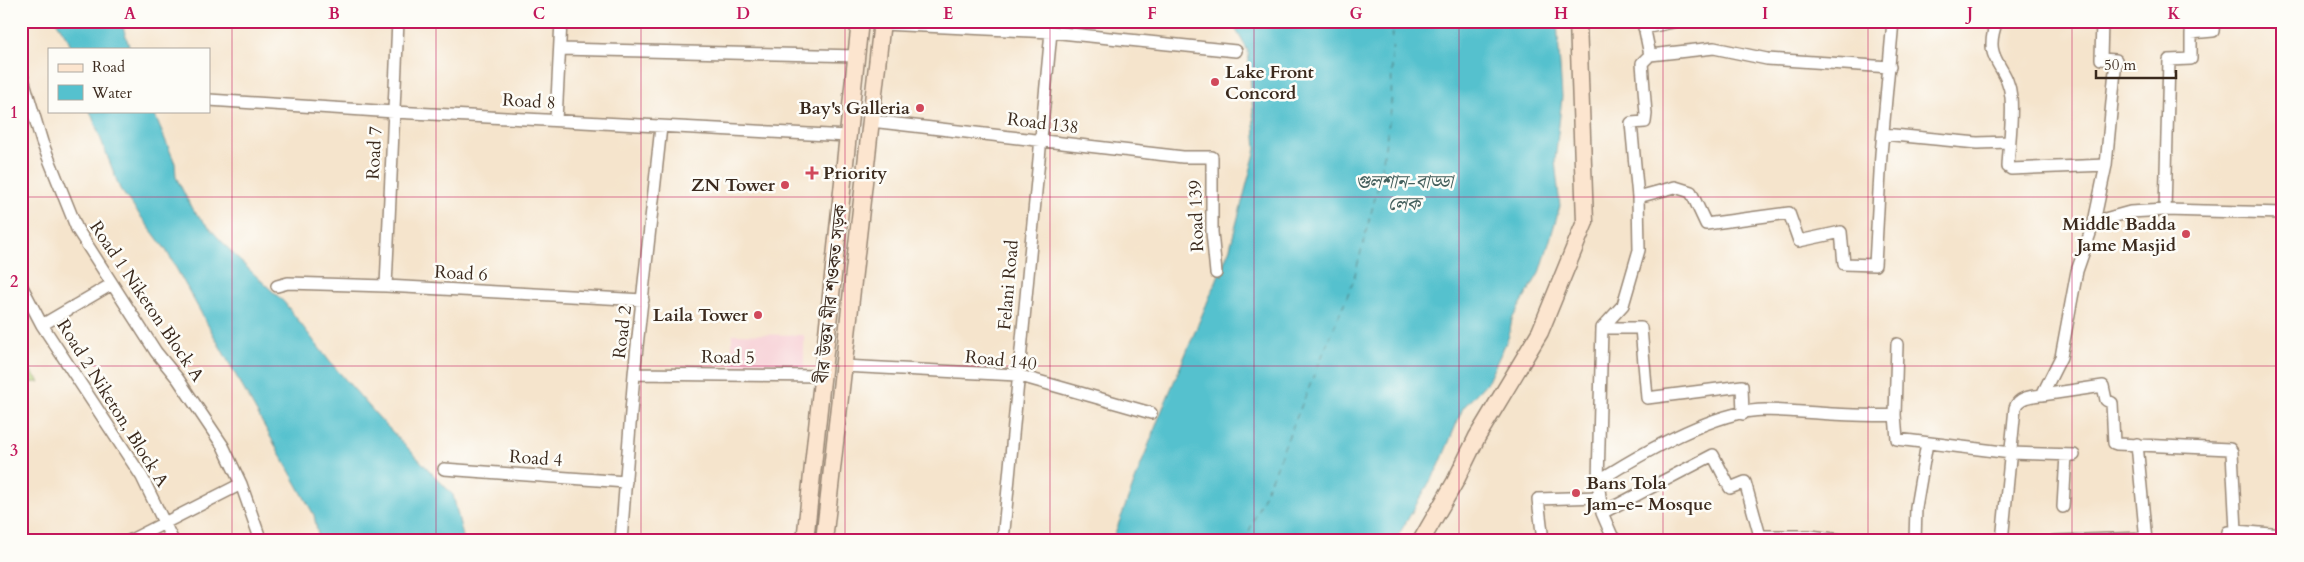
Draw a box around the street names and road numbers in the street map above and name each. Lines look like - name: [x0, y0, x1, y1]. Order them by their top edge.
- street label: Road 8: [502, 88, 556, 115]
- street label: Road 138: [1006, 107, 1080, 140]
- street label: Road 7: [361, 126, 388, 180]
- street label: Road 139: [1183, 180, 1210, 252]
- street label: বীর উত্তম মীর শওকত সড়ক: [810, 202, 853, 386]
- street label: Road 1 Niketon Block A: [83, 216, 210, 387]
- street label: Felani Road: [992, 238, 1025, 331]
- street label: Road 6: [434, 260, 488, 287]
- street label: Road 2: [607, 304, 638, 360]
- street label: Road 2 Niketon, Block A: [51, 314, 175, 492]
- street label: Road 140: [964, 344, 1038, 377]
- street label: Road 5: [701, 345, 755, 370]
- street label: Road 4: [508, 444, 564, 473]

